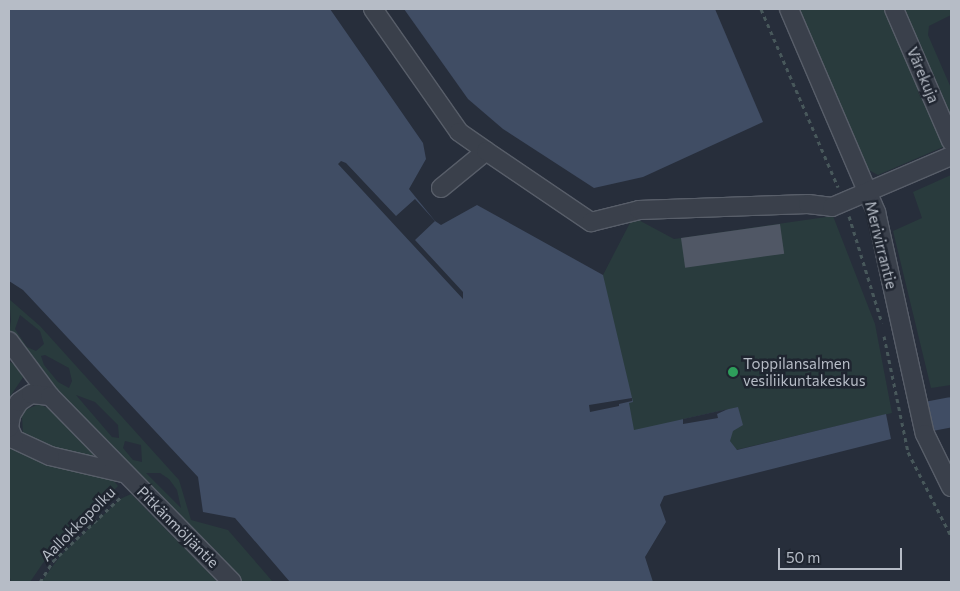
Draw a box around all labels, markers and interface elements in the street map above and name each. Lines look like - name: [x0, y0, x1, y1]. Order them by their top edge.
- street label: Värekuja: [903, 44, 943, 106]
- street label: Merivirrantie: [861, 199, 901, 291]
- place label: Toppilansalmen vesiliikuntakeskus: [743, 354, 865, 389]
- marker: Toppilansalmen vesiliikuntakeskus: [727, 366, 739, 378]
- street label: Pitkänmöljäntie: [133, 482, 223, 572]
- street label: Aallokkopolku: [37, 483, 119, 565]
- scale bar: [780, 538, 904, 570]
- text: 50 m: [786, 548, 820, 566]

